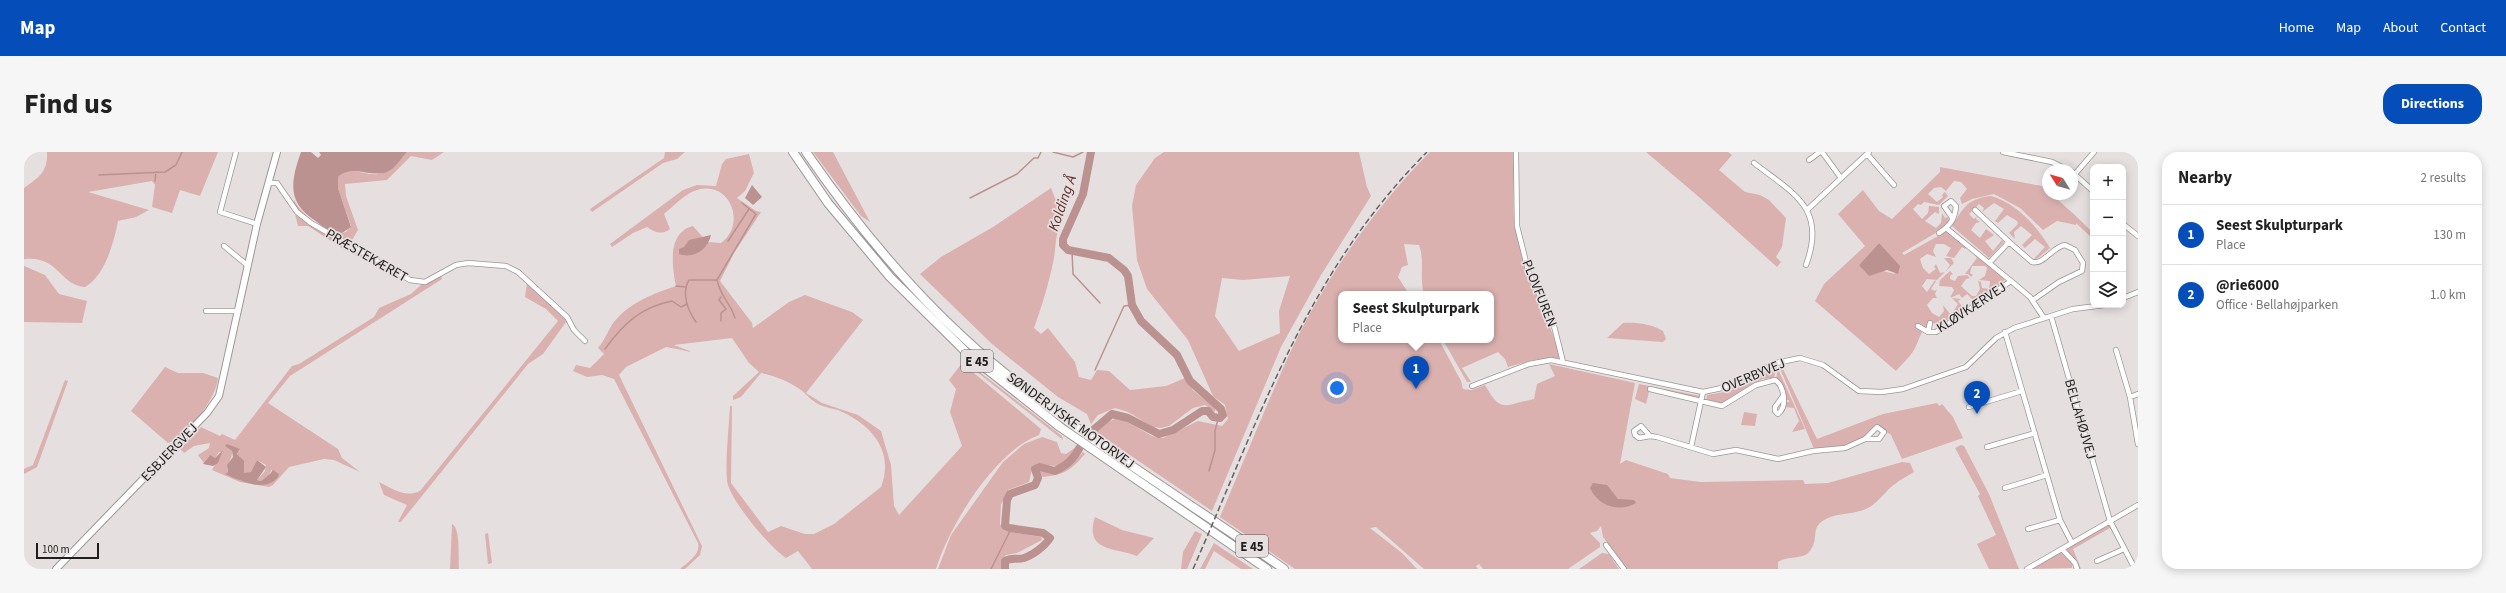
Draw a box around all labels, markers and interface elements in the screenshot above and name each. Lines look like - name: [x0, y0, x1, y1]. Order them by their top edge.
- text: Map: [20, 15, 55, 42]
- text: Home: [2279, 18, 2314, 38]
- text: Map: [2336, 18, 2361, 38]
- text: About: [2383, 18, 2418, 38]
- text: Contact: [2440, 18, 2486, 38]
- text: Find us: [24, 84, 112, 124]
- button: Directions: [2383, 84, 2482, 124]
- north arrow: [2042, 164, 2078, 200]
- map controls: [2090, 164, 2126, 308]
- button: +: [2090, 164, 2126, 200]
- text: Nearby: [2178, 166, 2232, 190]
- text: 2 results: [2421, 169, 2466, 187]
- water label: Kolding Å: [1043, 172, 1082, 234]
- button: −: [2090, 200, 2126, 236]
- text: Seest Skulpturpark: [2216, 215, 2343, 236]
- street label: PRÆSTEKÆRET: [322, 224, 412, 288]
- text: 1: [2188, 226, 2194, 244]
- text: 130 m: [2433, 226, 2466, 244]
- button: locate: [2090, 236, 2126, 272]
- text: Place: [2216, 236, 2245, 254]
- street label: PLOVFUREN: [1516, 257, 1562, 330]
- button: layers: [2090, 272, 2126, 308]
- text: @rie6000: [2216, 275, 2279, 296]
- street label: KLØVKÆRVEJ: [1933, 278, 2010, 338]
- text: 2: [2188, 286, 2194, 304]
- text: 1.0 km: [2430, 286, 2466, 304]
- popup: [1338, 291, 1494, 343]
- text: Office · Bellahøjparken: [2216, 296, 2338, 314]
- text: Seest Skulpturpark: [1352, 298, 1480, 319]
- text: Place: [1352, 319, 1382, 337]
- road number: E 45: [961, 350, 993, 372]
- street label: OVERBYVEJ: [1718, 353, 1788, 398]
- pin: 1: [1403, 356, 1429, 389]
- street label: SØNDERJYSKE MOTORVEJ: [1002, 368, 1138, 474]
- street label: BELLAHØJVEJ: [2059, 377, 2101, 462]
- your location: [1327, 378, 1347, 398]
- pin: 2: [1964, 381, 1990, 414]
- street label: ESBJERGVEJ: [137, 419, 203, 486]
- road number: E 45: [1236, 535, 1268, 557]
- scale bar: [36, 541, 99, 560]
- text: 100 m: [42, 542, 70, 557]

